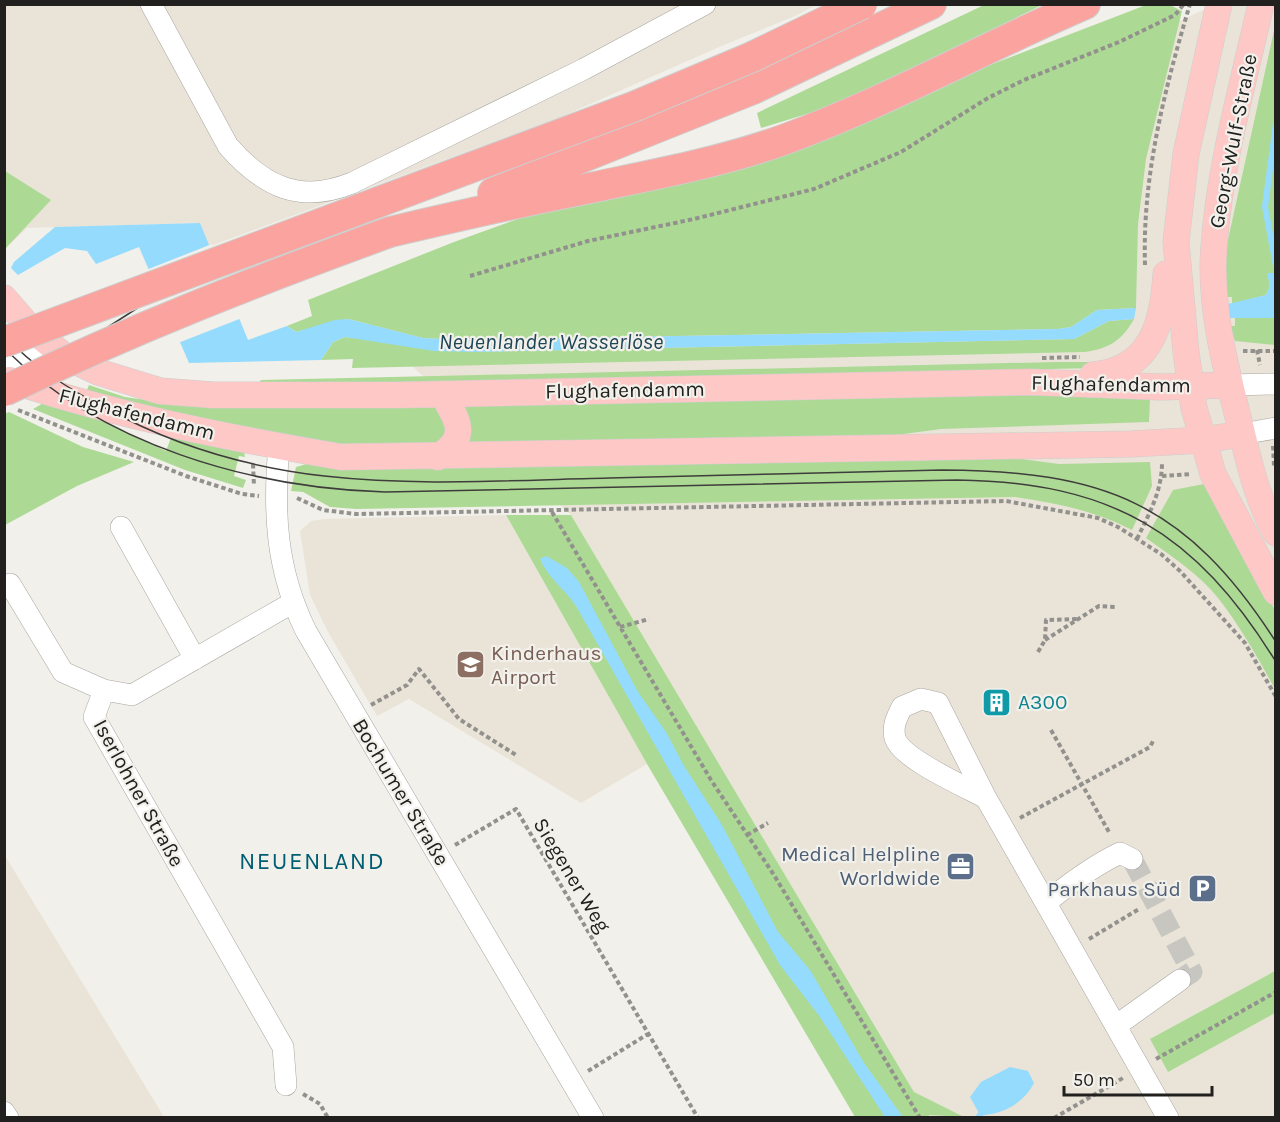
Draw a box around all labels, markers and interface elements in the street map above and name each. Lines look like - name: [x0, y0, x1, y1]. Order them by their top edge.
- street label: Georg-Wulf-Straße: [1204, 52, 1262, 230]
- water label: Neuenlander Wasserlöse: [439, 329, 663, 355]
- street label: Flughafendamm: [1031, 371, 1191, 397]
- street label: Flughafendamm: [545, 377, 705, 403]
- street label: Flughafendamm: [57, 383, 217, 445]
- place label: Kinderhaus Airport: [491, 641, 602, 689]
- school or university icon: Kinderhaus Airport: [454, 649, 486, 681]
- building icon: A300: [981, 686, 1013, 718]
- place label: A300: [1018, 690, 1067, 714]
- street label: Bochumer Straße: [348, 714, 454, 870]
- street label: Iserlohner Straße: [89, 715, 189, 871]
- street label: Siegener Weg: [528, 813, 616, 937]
- place label: Medical Helpline Worldwide: [781, 842, 940, 890]
- district label: NEUENLAND: [239, 847, 385, 875]
- office icon: Medical Helpline Worldwide: [945, 850, 977, 882]
- parking icon: Parkhaus Süd: [1186, 873, 1218, 905]
- place label: Parkhaus Süd: [1048, 877, 1181, 901]
- scale bar: [1064, 1059, 1212, 1097]
- text: 50 m: [1073, 1069, 1115, 1091]

